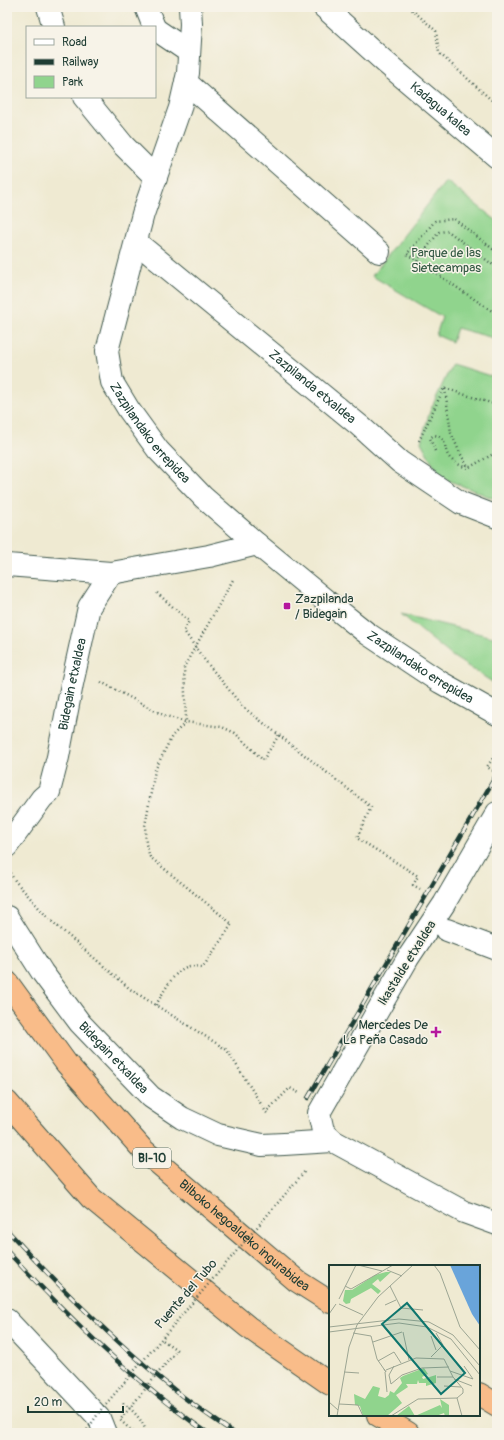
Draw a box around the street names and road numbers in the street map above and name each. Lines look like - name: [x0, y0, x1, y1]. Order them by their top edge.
- street label: Kadagua kalea: [407, 79, 474, 140]
- street label: Zazpilanda etxaldea: [265, 346, 359, 427]
- street label: Zazpilandako errepidea: [106, 380, 194, 487]
- street label: Zazpilandako errepidea: [364, 627, 476, 707]
- street label: Bidegain etxaldea: [55, 637, 90, 732]
- street label: Ikastalde etxaldea: [374, 918, 440, 1008]
- street label: Bidegain etxaldea: [75, 1018, 152, 1097]
- road number: BI-10: [133, 1148, 171, 1168]
- street label: Bilboko hegoaldeko ingurabidea: [176, 1176, 313, 1295]
- street label: Puente del Tubo: [151, 1256, 221, 1332]

